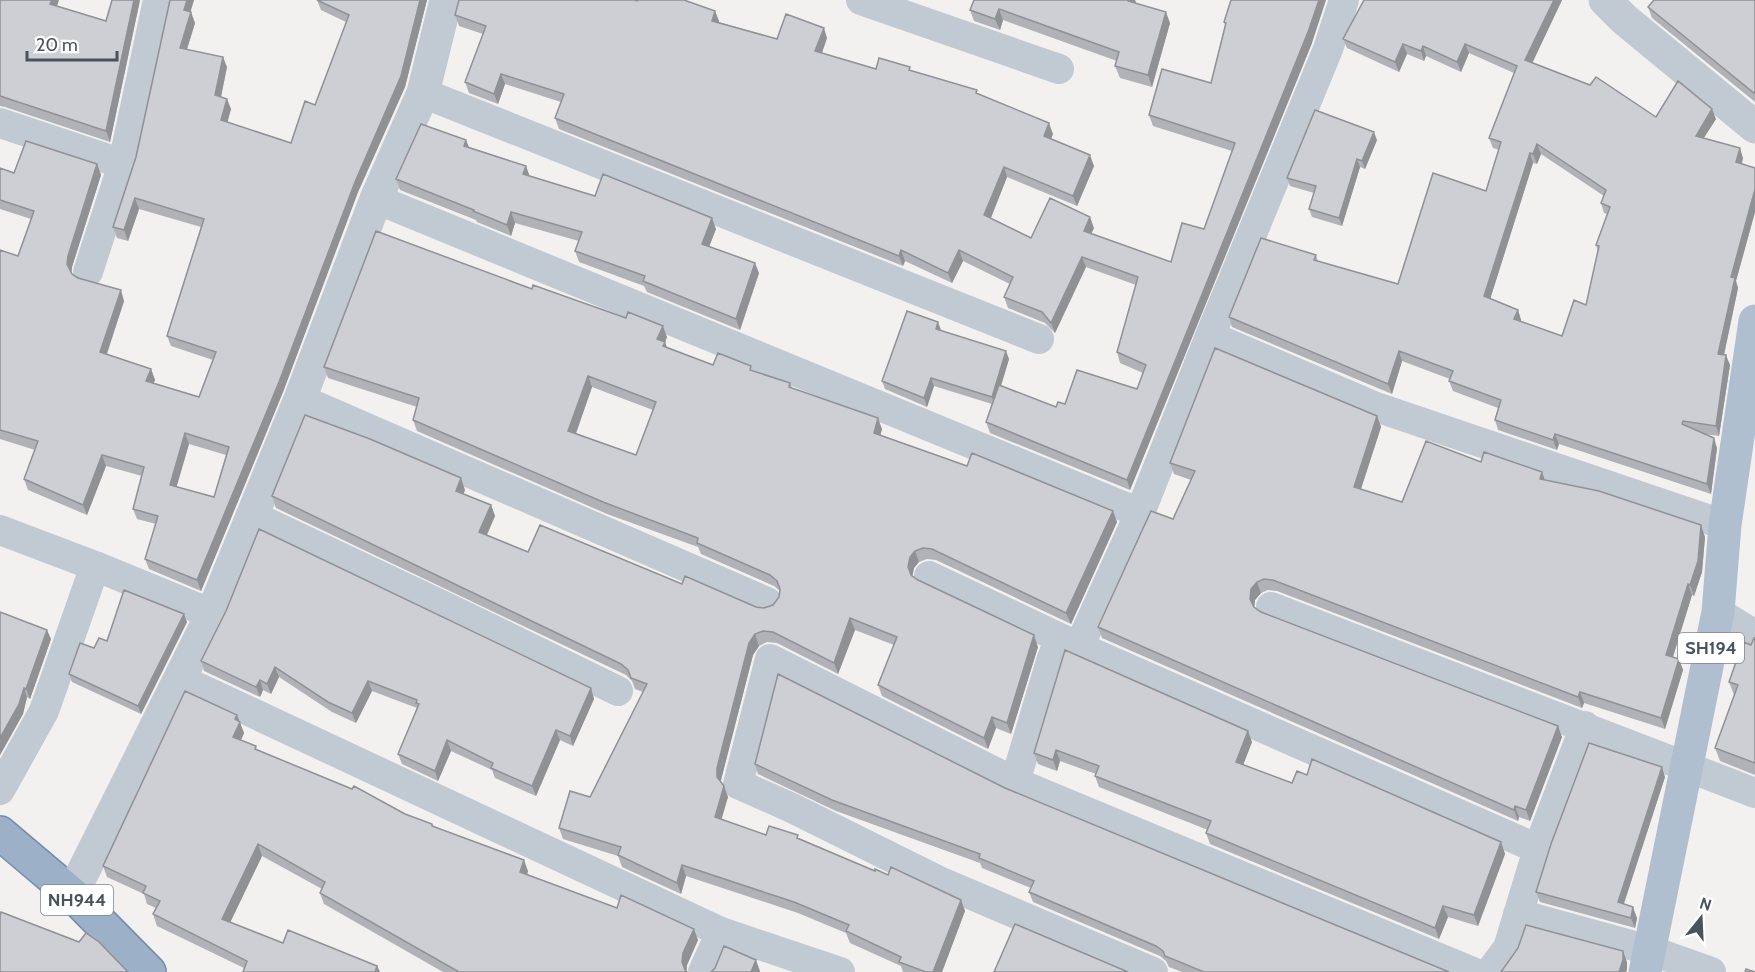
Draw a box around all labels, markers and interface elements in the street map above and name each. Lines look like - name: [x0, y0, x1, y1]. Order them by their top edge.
- scale bar: [27, 24, 117, 62]
- text: 20 m: [36, 34, 78, 56]
- road number: SH194: [1678, 633, 1744, 663]
- road number: NH944: [41, 885, 113, 915]
- north arrow: [1671, 888, 1731, 948]
- text: N: [1697, 893, 1714, 915]

